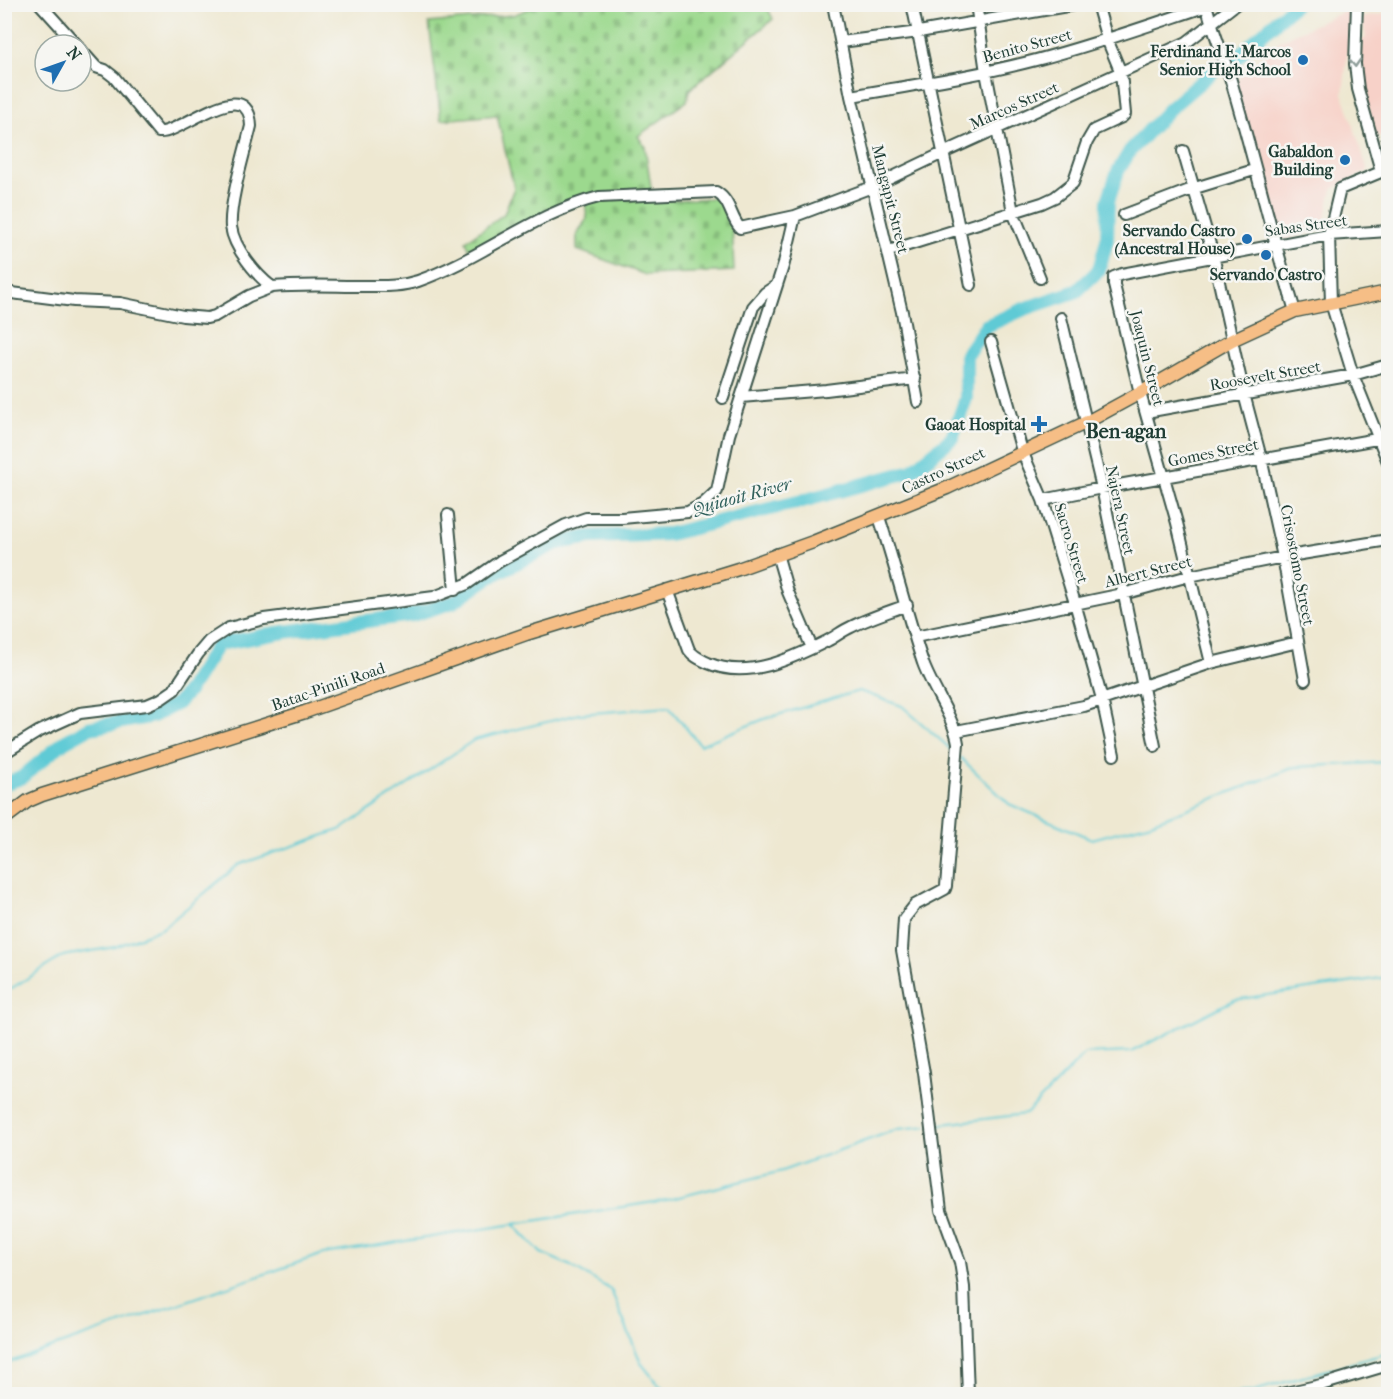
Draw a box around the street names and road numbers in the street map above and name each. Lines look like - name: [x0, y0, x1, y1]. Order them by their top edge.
- street label: Benito Street: [980, 24, 1074, 67]
- street label: Marcos Street: [967, 77, 1062, 134]
- street label: Mangapit Street: [868, 143, 913, 256]
- street label: Sabas Street: [1264, 210, 1349, 241]
- street label: Joaquin Street: [1126, 306, 1169, 408]
- street label: Roosevelt Street: [1208, 356, 1322, 395]
- street label: Gomes Street: [1166, 434, 1260, 471]
- street label: Castro Street: [898, 443, 988, 498]
- street label: Najera Street: [1102, 464, 1139, 557]
- street label: Sacro Street: [1050, 501, 1093, 586]
- street label: Crisostomo Street: [1276, 503, 1319, 628]
- street label: Albert Street: [1102, 551, 1194, 592]
- street label: Batac-Pinili Road: [269, 658, 388, 715]

